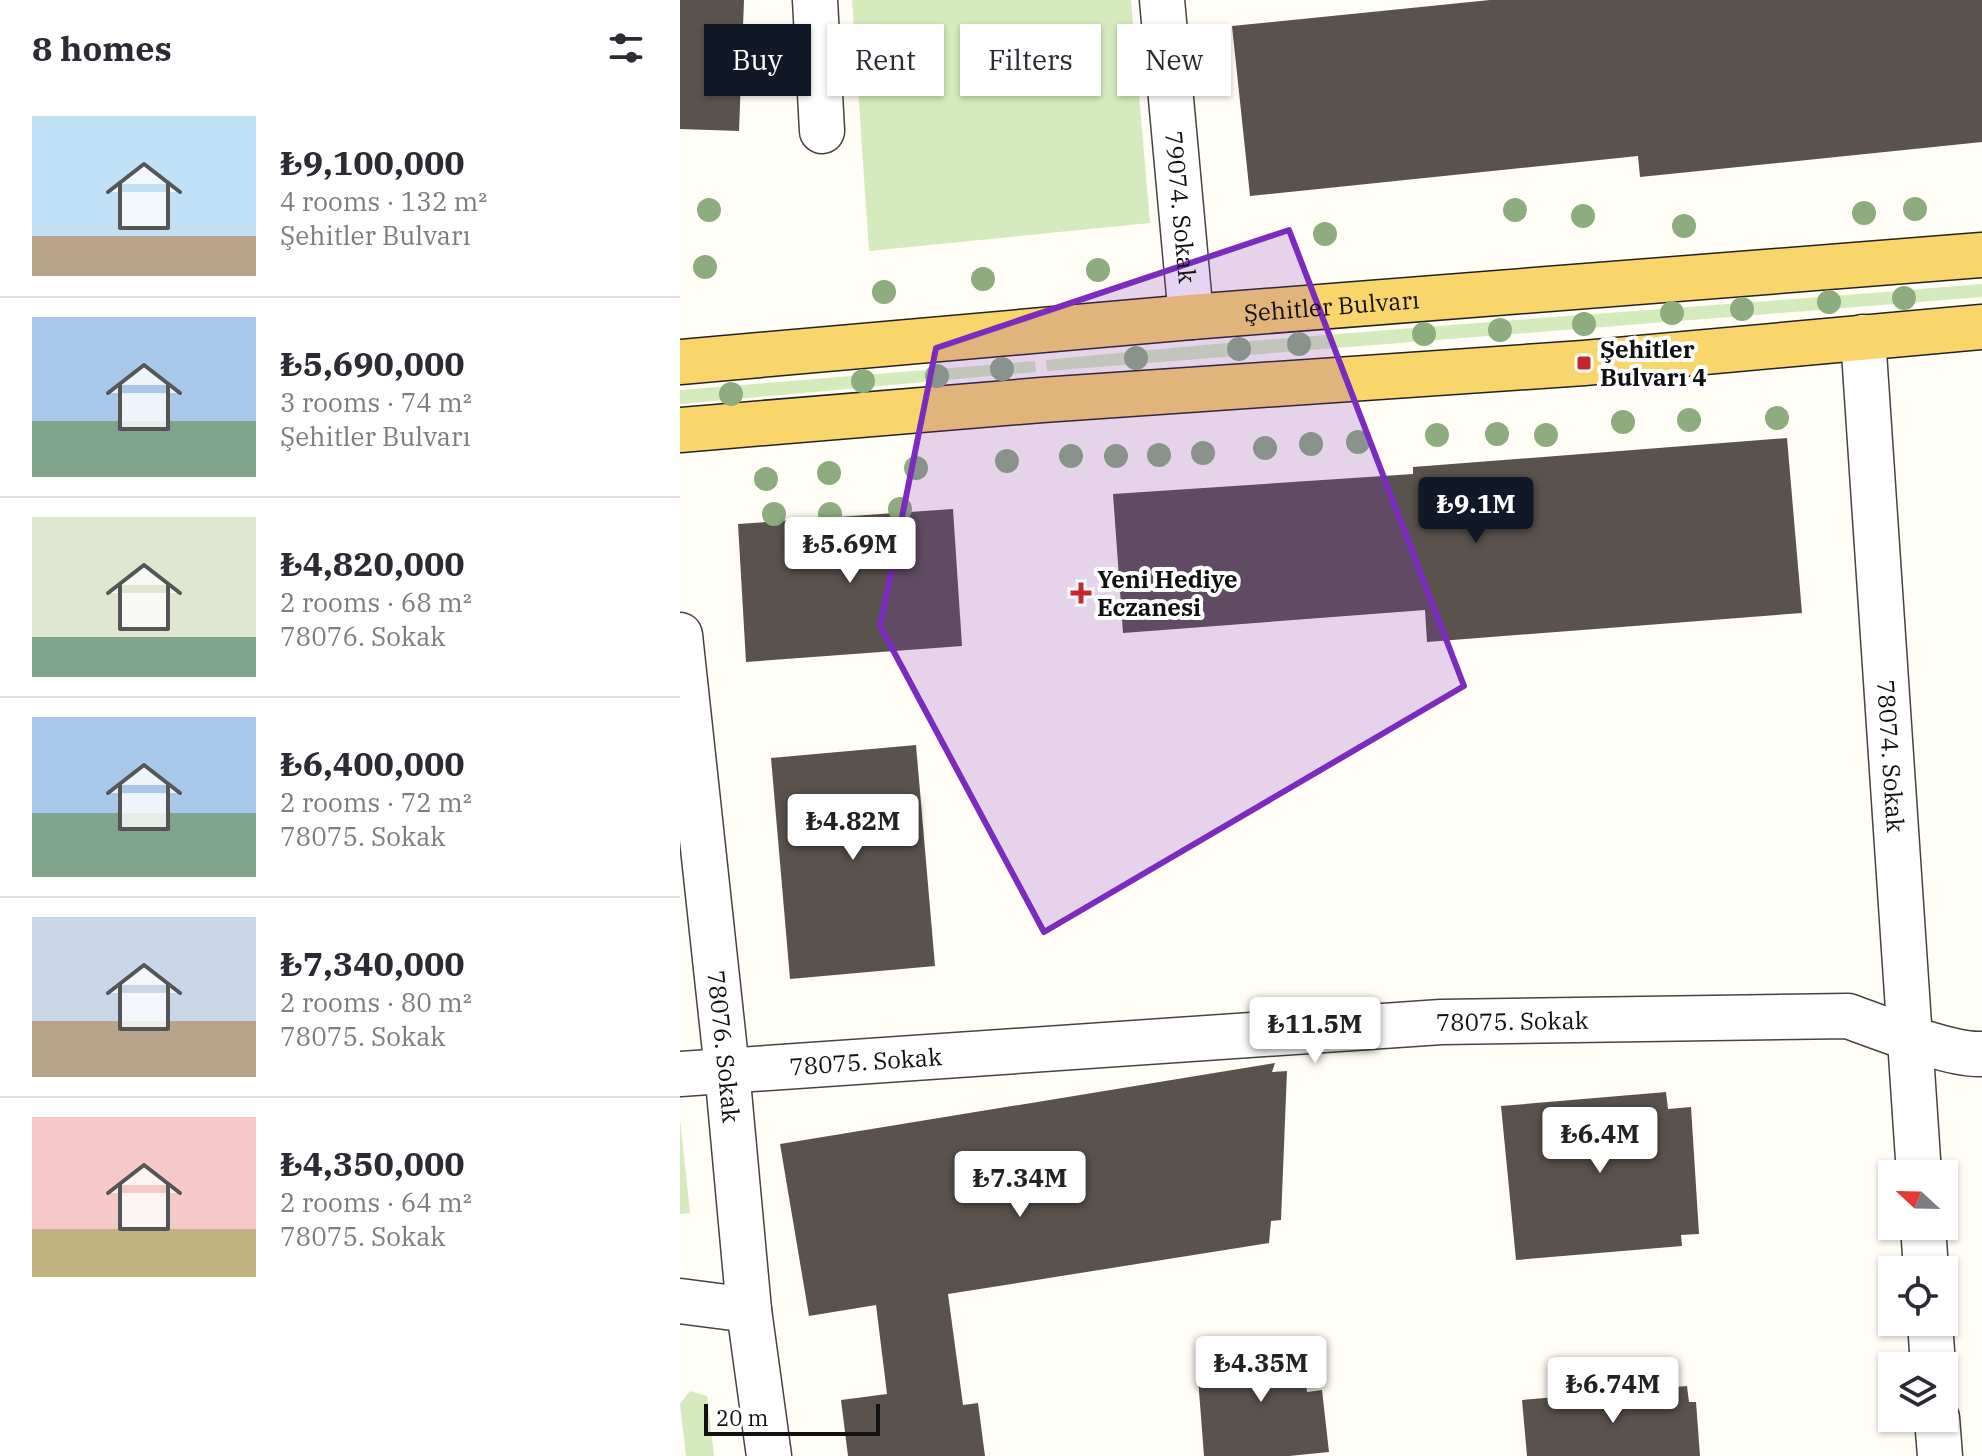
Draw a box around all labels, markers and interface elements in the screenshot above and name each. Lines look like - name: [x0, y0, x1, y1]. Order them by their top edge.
- chip: Buy: [704, 24, 811, 96]
- chip: Rent: [827, 24, 944, 96]
- chip: Filters: [960, 24, 1101, 96]
- chip: New: [1117, 24, 1231, 96]
- text: 8 homes: [32, 26, 172, 70]
- icon: filters: [604, 26, 648, 70]
- street label: 79074. Sokak: [1158, 130, 1204, 285]
- text: ₺9,100,000: [280, 140, 465, 184]
- icon: home: [96, 148, 192, 244]
- text: 4 rooms · 132 m²: [280, 184, 487, 218]
- text: Şehitler Bulvarı: [280, 218, 471, 252]
- street label: Şehitler Bulvarı: [1243, 283, 1421, 329]
- place label: Şehitler Bulvarı 4: [1600, 333, 1707, 393]
- text: ₺5,690,000: [280, 341, 465, 385]
- icon: home: [96, 349, 192, 445]
- marker: Şehitler Bulvarı 4: [1575, 354, 1593, 372]
- text: 3 rooms · 74 m²: [280, 385, 472, 419]
- text: Şehitler Bulvarı: [280, 419, 471, 453]
- pin: ₺9.1M: [1420, 477, 1532, 545]
- text: ₺9.1M: [1436, 486, 1516, 520]
- pin: ₺5.69M: [785, 517, 915, 585]
- text: ₺5.69M: [803, 526, 897, 560]
- text: ₺4,820,000: [280, 541, 465, 585]
- icon: home: [96, 549, 192, 645]
- place label: Yeni Hediye Eczanesi: [1097, 563, 1238, 623]
- marker: Yeni Hediye Eczanesi: [1072, 584, 1090, 602]
- text: 2 rooms · 68 m²: [280, 585, 472, 619]
- text: 78076. Sokak: [280, 619, 446, 653]
- street label: 78074. Sokak: [1870, 679, 1912, 833]
- text: ₺6,400,000: [280, 741, 465, 785]
- icon: home: [96, 749, 192, 845]
- text: 2 rooms · 72 m²: [280, 785, 472, 819]
- pin: ₺4.82M: [788, 794, 918, 862]
- text: ₺4.82M: [806, 803, 900, 837]
- text: 78075. Sokak: [280, 819, 446, 853]
- text: ₺7,340,000: [280, 941, 465, 985]
- icon: home: [96, 949, 192, 1045]
- street label: 78076. Sokak: [700, 969, 748, 1124]
- text: 2 rooms · 80 m²: [280, 985, 472, 1019]
- pin: ₺11.5M: [1250, 997, 1380, 1065]
- street label: 78075. Sokak: [1436, 1004, 1589, 1038]
- text: ₺11.5M: [1268, 1006, 1362, 1040]
- text: 78075. Sokak: [280, 1019, 446, 1053]
- street label: 78075. Sokak: [788, 1040, 943, 1082]
- pin: ₺6.4M: [1544, 1107, 1656, 1175]
- text: ₺6.4M: [1560, 1116, 1640, 1150]
- text: ₺4,350,000: [280, 1141, 465, 1185]
- icon: home: [96, 1149, 192, 1245]
- pin: ₺7.34M: [955, 1151, 1085, 1219]
- text: ₺7.34M: [973, 1160, 1067, 1194]
- north arrow: [1878, 1160, 1958, 1240]
- map controls: [1878, 1160, 1958, 1432]
- text: 2 rooms · 64 m²: [280, 1185, 472, 1219]
- text: 78075. Sokak: [280, 1219, 446, 1253]
- button: locate: [1878, 1256, 1958, 1336]
- pin: ₺4.35M: [1196, 1336, 1326, 1404]
- text: ₺4.35M: [1214, 1345, 1308, 1379]
- button: layers: [1878, 1352, 1958, 1432]
- pin: ₺6.74M: [1548, 1357, 1678, 1425]
- text: ₺6.74M: [1566, 1366, 1660, 1400]
- scale bar: [704, 1400, 880, 1436]
- text: 20 m: [716, 1403, 768, 1432]

